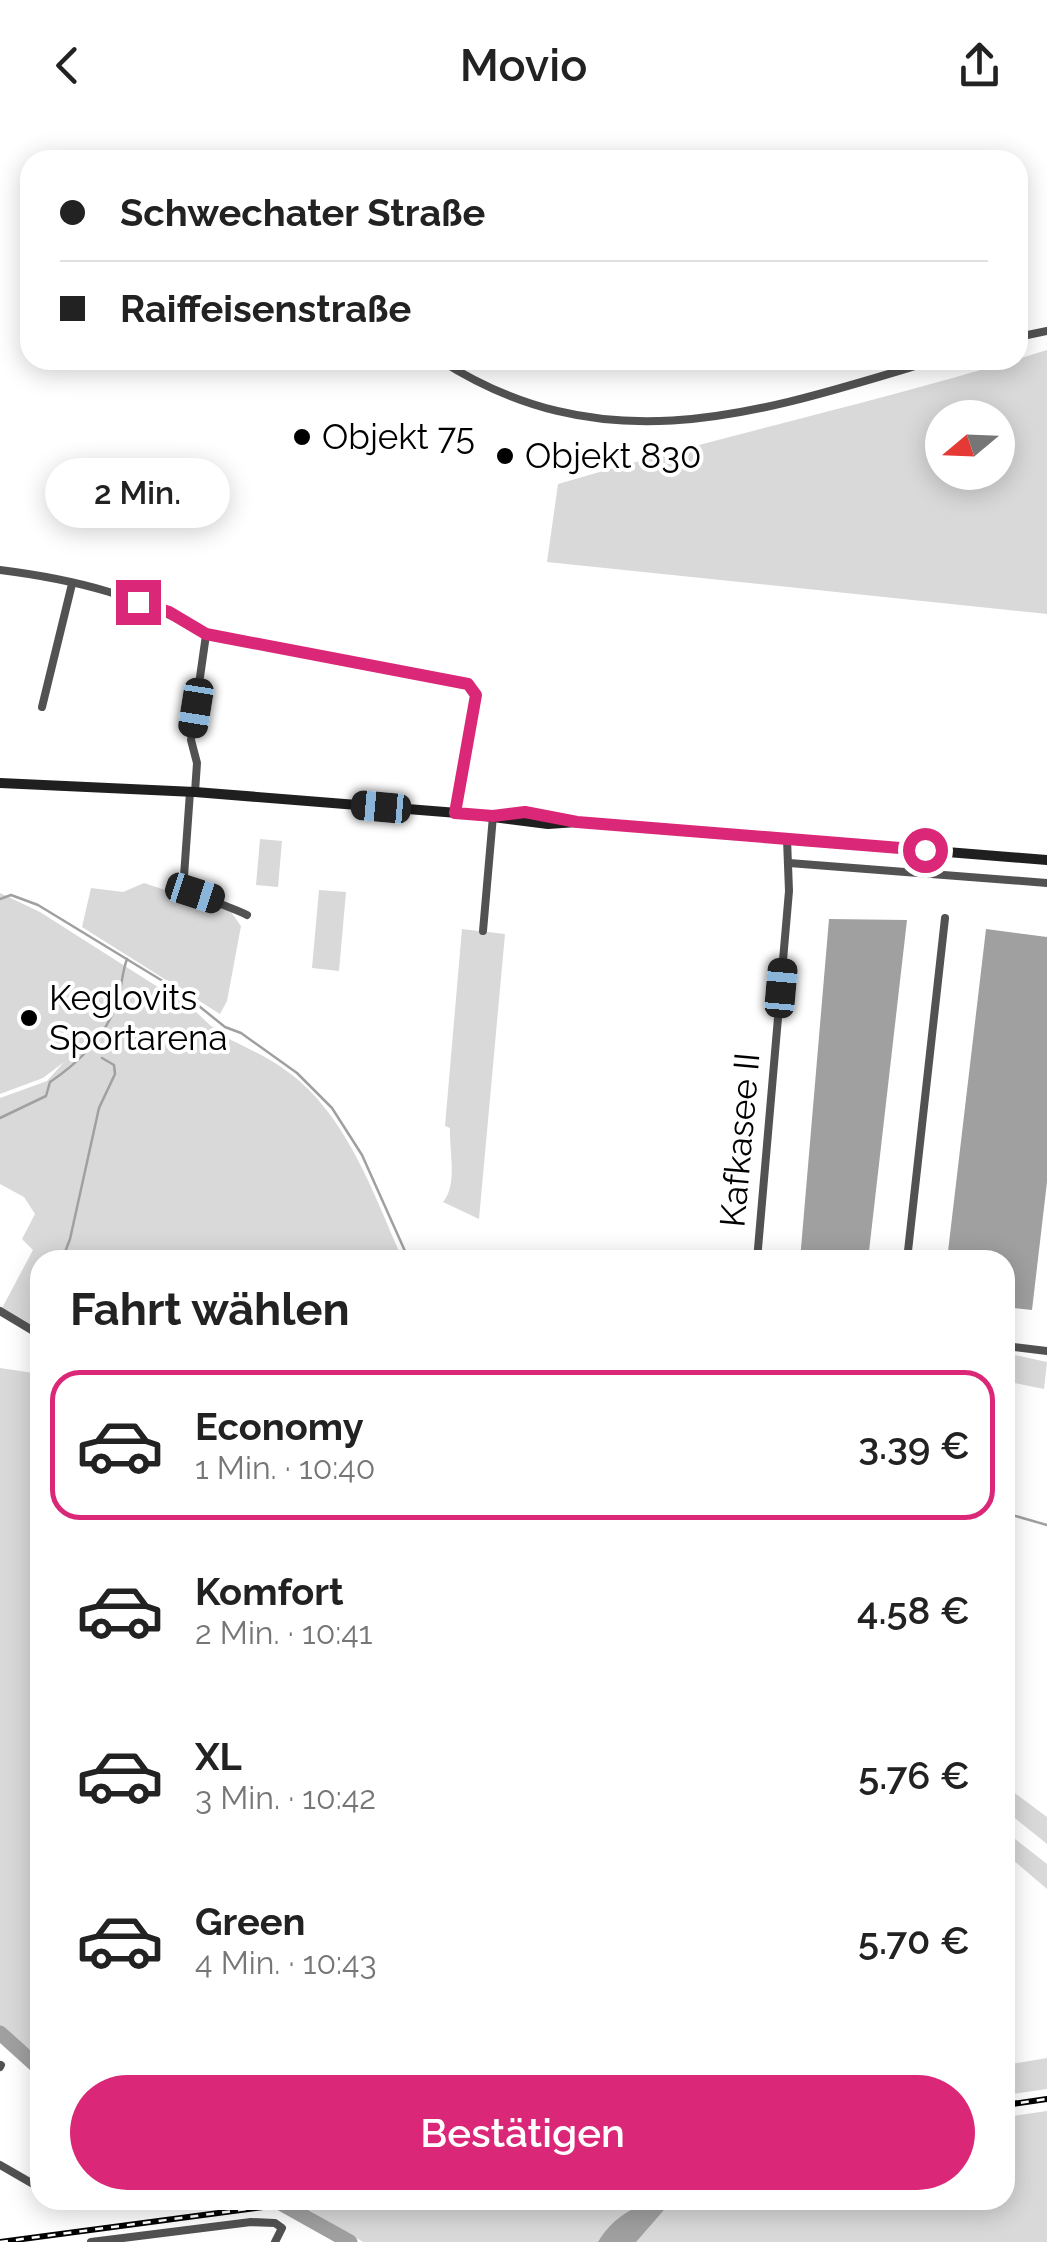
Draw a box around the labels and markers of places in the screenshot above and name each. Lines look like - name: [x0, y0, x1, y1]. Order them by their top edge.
- place label: Objekt 75: [322, 416, 475, 457]
- marker: Objekt 75: [291, 426, 313, 448]
- place label: Objekt 830: [525, 435, 701, 476]
- marker: Objekt 830: [494, 445, 516, 467]
- place label: Keglovits Sportarena: [49, 977, 228, 1058]
- marker: Keglovits Sportarena: [18, 1007, 40, 1029]

